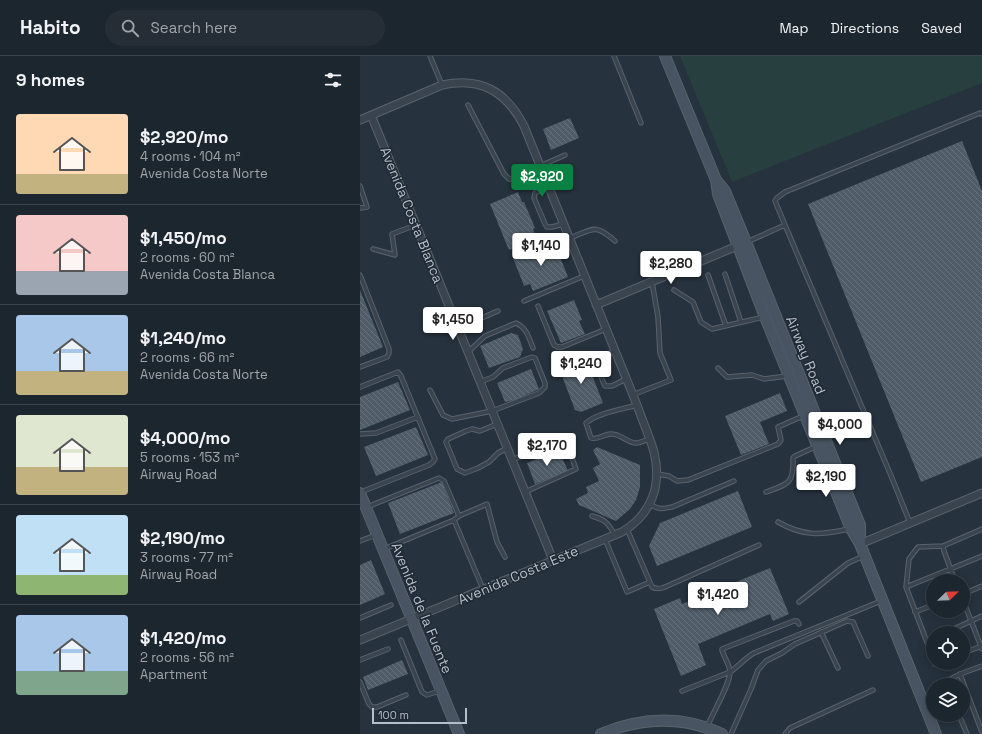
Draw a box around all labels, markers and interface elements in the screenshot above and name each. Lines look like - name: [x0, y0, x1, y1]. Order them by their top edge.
- search box: [105, 10, 385, 46]
- text: Habito: [20, 15, 81, 40]
- icon: search: [119, 17, 141, 39]
- text: Search here: [151, 18, 237, 37]
- text: Map: [779, 19, 809, 37]
- text: Directions: [831, 19, 899, 37]
- text: Saved: [921, 19, 962, 37]
- text: 9 homes: [16, 69, 85, 91]
- icon: filters: [322, 69, 344, 91]
- text: $2,920/mo: [140, 126, 229, 148]
- icon: home: [48, 130, 96, 178]
- street label: Avenida Costa Blanca: [376, 144, 448, 286]
- text: 4 rooms · 104 m²: [140, 148, 241, 165]
- pin: $2,920: [509, 164, 575, 198]
- text: Avenida Costa Norte: [140, 165, 268, 182]
- text: $2,920: [520, 168, 564, 185]
- text: $1,450/mo: [140, 227, 227, 249]
- icon: home: [48, 231, 96, 279]
- pin: $1,140: [508, 233, 574, 267]
- text: $1,140: [521, 237, 561, 254]
- text: 2 rooms · 60 m²: [140, 249, 235, 266]
- pin: $2,280: [638, 251, 704, 285]
- text: $2,280: [649, 255, 693, 272]
- text: Avenida Costa Blanca: [140, 266, 275, 283]
- pin: $1,450: [420, 307, 486, 341]
- text: $1,450: [432, 311, 474, 328]
- street label: Airway Road: [782, 313, 830, 397]
- text: $1,240/mo: [140, 327, 226, 349]
- icon: home: [48, 331, 96, 379]
- text: 2 rooms · 66 m²: [140, 349, 234, 366]
- pin: $1,240: [548, 351, 614, 385]
- text: $1,240: [560, 355, 602, 372]
- text: Avenida Costa Norte: [140, 366, 268, 383]
- pin: $4,000: [807, 412, 873, 446]
- text: $4,000: [817, 416, 863, 433]
- text: $4,000/mo: [140, 427, 230, 449]
- icon: home: [48, 431, 96, 479]
- pin: $2,170: [514, 433, 580, 467]
- text: $2,170: [527, 437, 567, 454]
- text: 5 rooms · 153 m²: [140, 449, 239, 466]
- pin: $2,190: [793, 464, 859, 498]
- text: Airway Road: [140, 466, 217, 483]
- text: $2,190: [805, 468, 847, 485]
- text: $2,190/mo: [140, 527, 225, 549]
- icon: home: [48, 531, 96, 579]
- street label: Avenida de la Fuente: [387, 540, 457, 676]
- street label: Avenida Costa Este: [455, 541, 581, 609]
- text: 3 rooms · 77 m²: [140, 549, 233, 566]
- text: Airway Road: [140, 566, 217, 583]
- north arrow: [926, 574, 970, 618]
- map controls: [926, 574, 970, 722]
- pin: $1,420: [685, 582, 751, 616]
- text: $1,420: [697, 586, 739, 603]
- button: locate: [926, 626, 970, 670]
- text: $1,420/mo: [140, 627, 226, 649]
- icon: home: [48, 631, 96, 679]
- text: 2 rooms · 56 m²: [140, 649, 234, 666]
- text: Apartment: [140, 666, 208, 683]
- button: layers: [926, 678, 970, 722]
- scale bar: [372, 706, 467, 725]
- text: 100 m: [378, 708, 409, 722]

